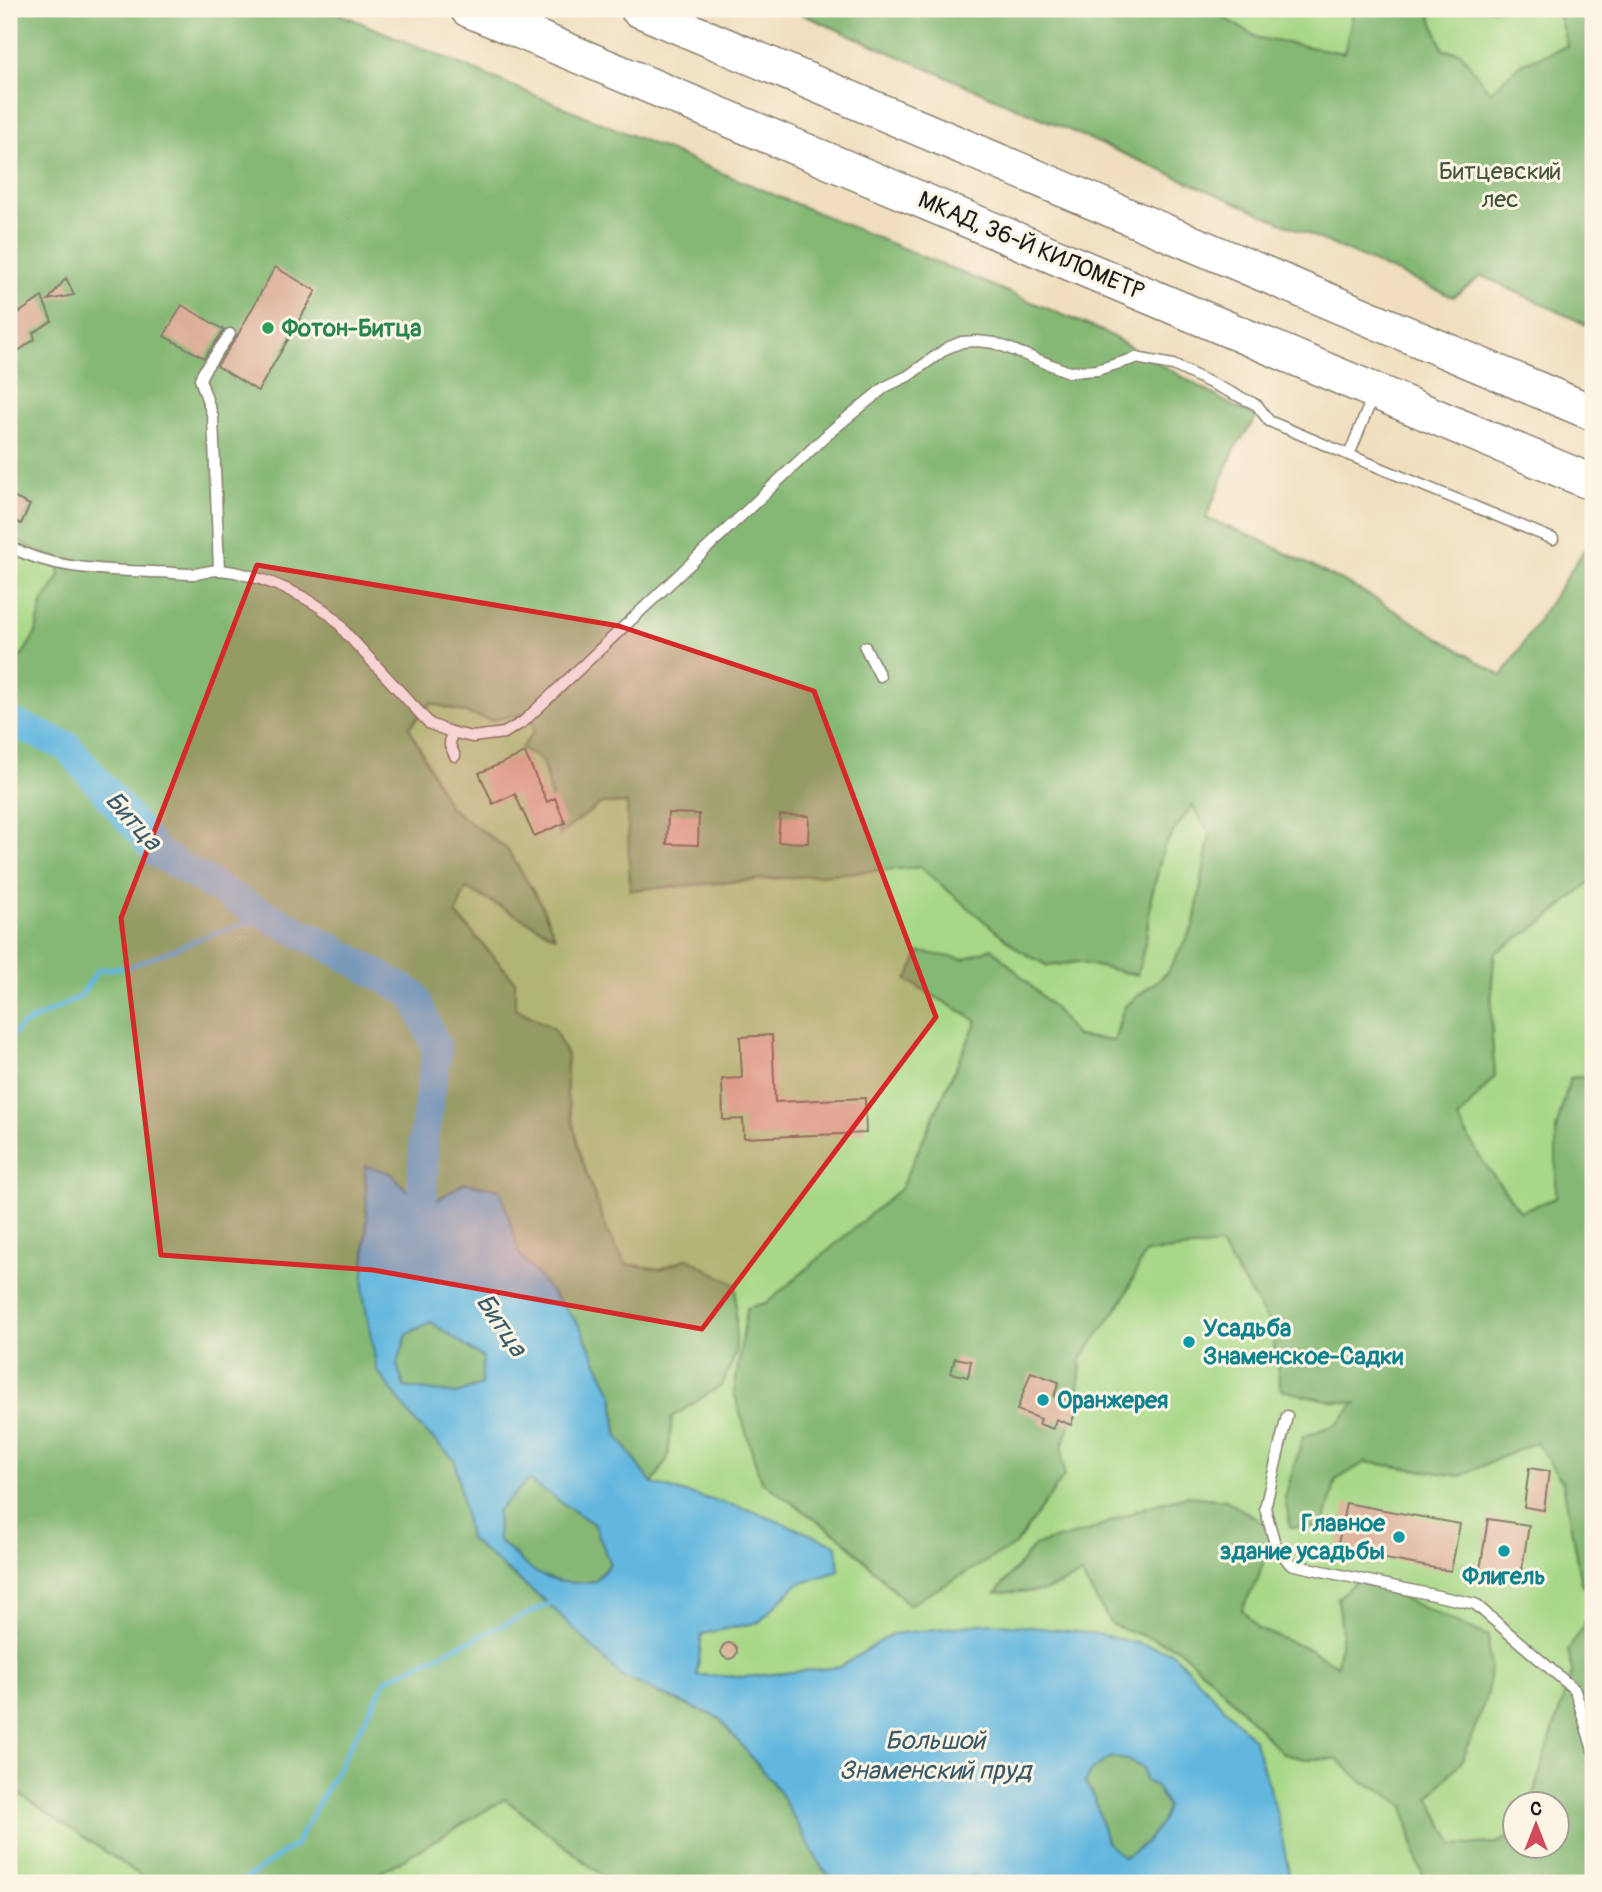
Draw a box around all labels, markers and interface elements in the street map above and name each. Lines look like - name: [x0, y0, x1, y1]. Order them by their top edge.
- park label: Битцевский лес: [1439, 157, 1561, 214]
- street label: МКАД, 36-Й КИЛОМЕТР: [914, 185, 1148, 307]
- place label: Фотон-Битца: [281, 314, 421, 343]
- marker: Фотон-Битца: [260, 320, 276, 336]
- water label: Битца: [98, 785, 169, 859]
- water label: Битца: [469, 1288, 535, 1364]
- place label: Усадьба Знаменское-Садки: [1203, 1314, 1403, 1371]
- marker: Усадьба Знаменское-Садки: [1181, 1334, 1197, 1350]
- place label: Оранжерея: [1057, 1386, 1168, 1415]
- marker: Оранжерея: [1035, 1392, 1051, 1408]
- place label: Главное здание усадьбы: [1220, 1509, 1386, 1566]
- marker: Главное здание усадьбы: [1391, 1529, 1407, 1545]
- marker: Флигель: [1496, 1543, 1512, 1559]
- place label: Флигель: [1461, 1562, 1546, 1591]
- water label: Большой Знаменский пруд: [839, 1725, 1033, 1787]
- north arrow: [1500, 1790, 1570, 1860]
- text: С: [1530, 1797, 1542, 1821]

